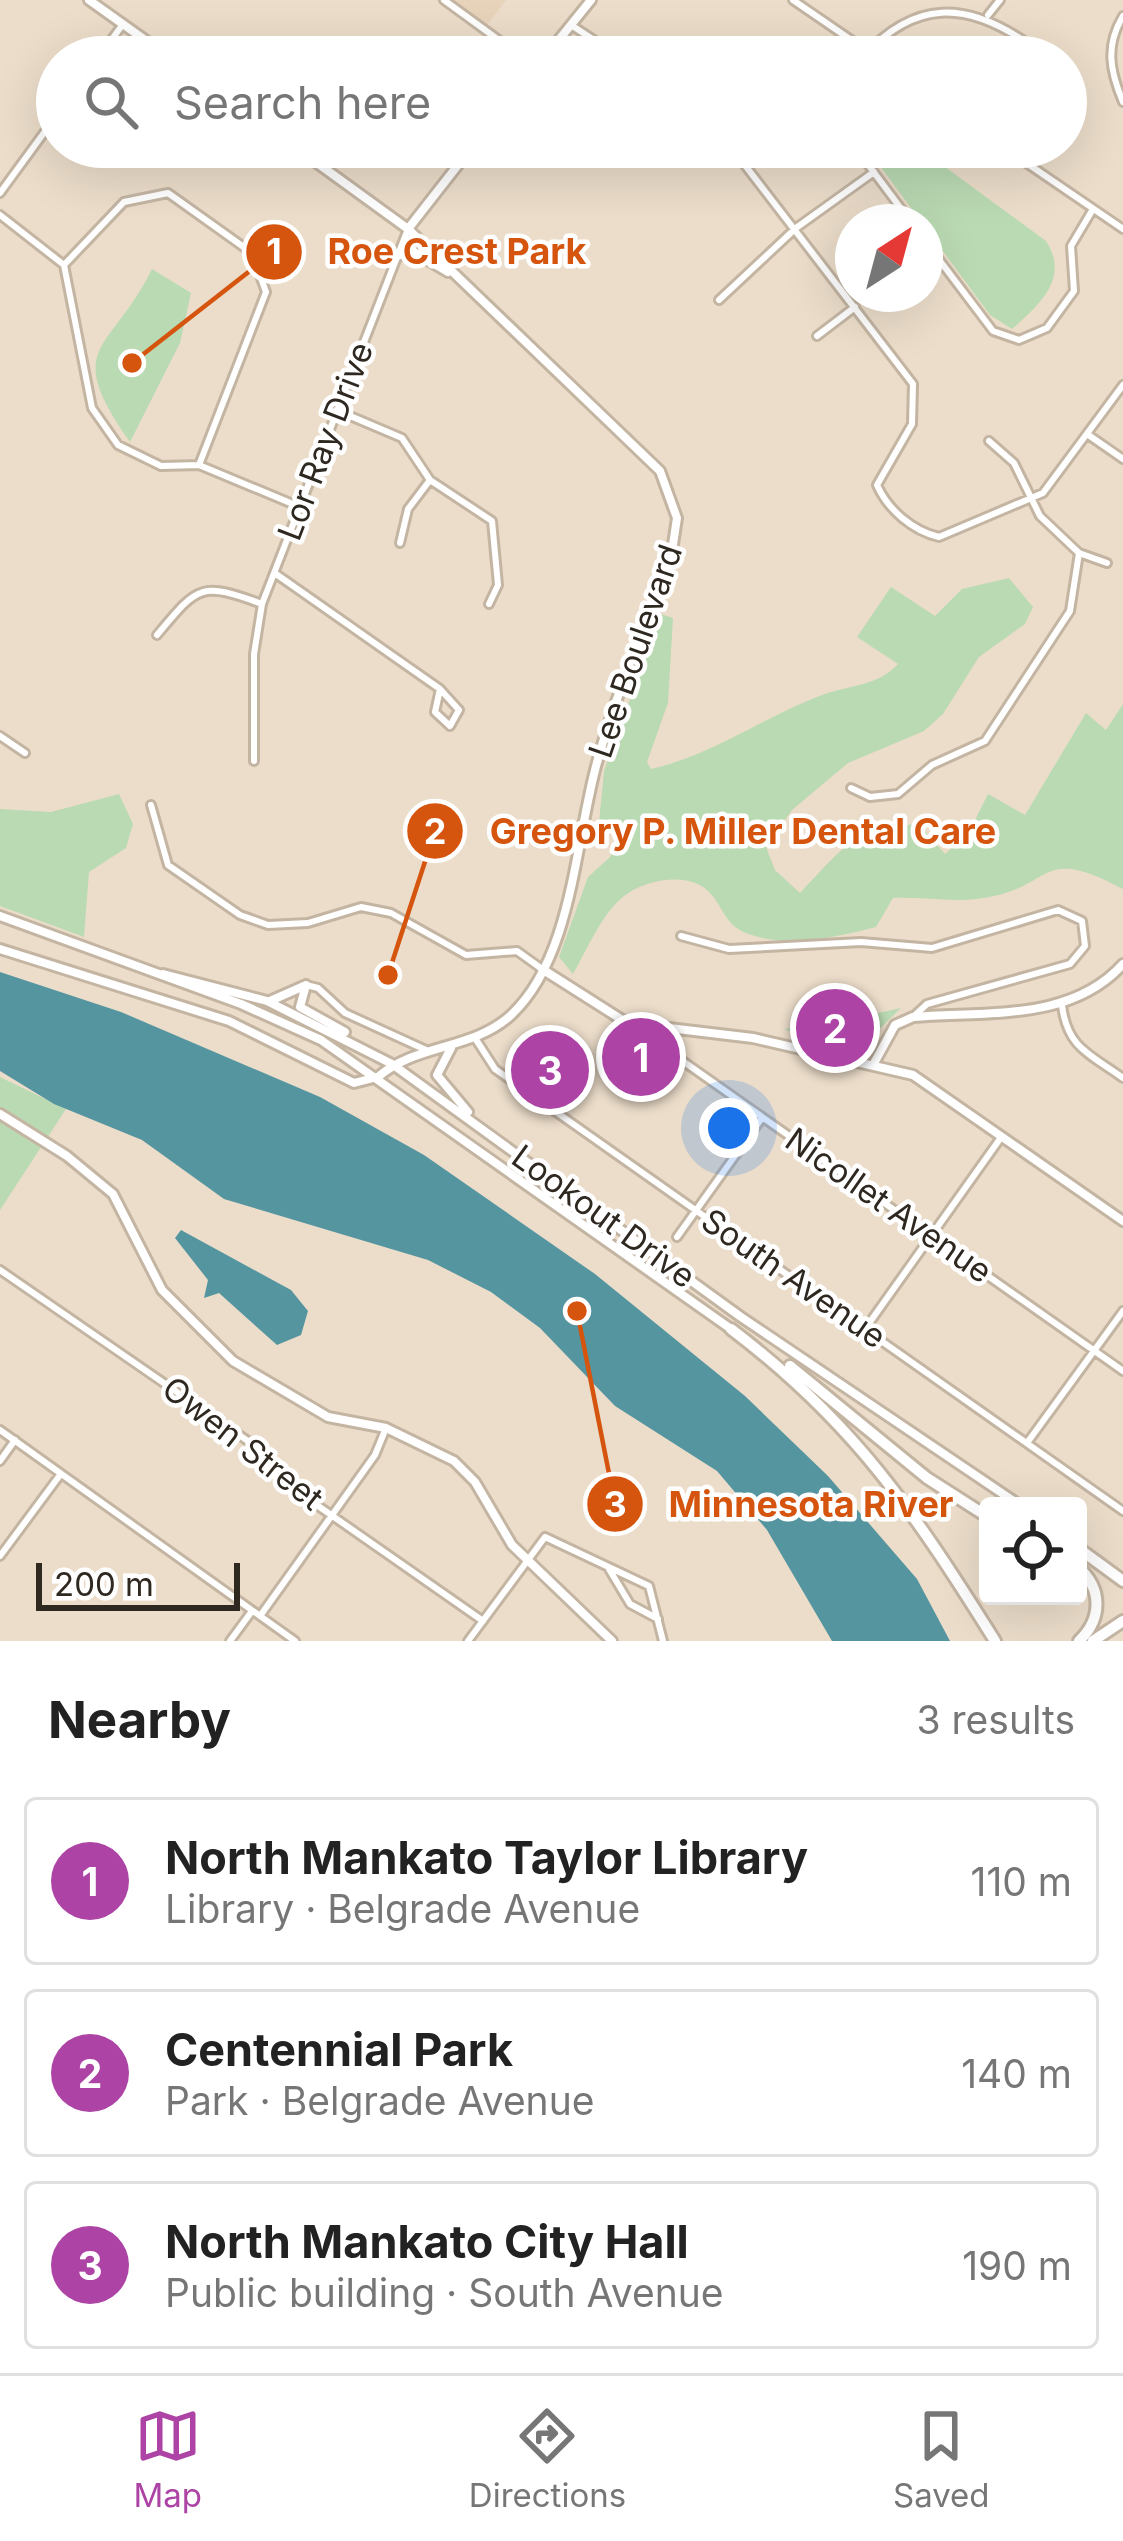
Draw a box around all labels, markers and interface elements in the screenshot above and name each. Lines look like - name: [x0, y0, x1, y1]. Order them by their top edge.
- search box: [36, 36, 1087, 168]
- icon: search: [78, 69, 144, 135]
- text: Search here: [174, 75, 431, 130]
- north arrow: [835, 204, 943, 312]
- callout: Roe Crest Park: [244, 216, 611, 288]
- text: 1: [266, 229, 282, 273]
- text: Roe Crest Park: [328, 229, 587, 273]
- street label: Lor Ray Drive: [269, 336, 381, 546]
- street label: Lee Boulevard: [580, 539, 690, 763]
- callout: Gregory P. Miller Dental Care: [405, 795, 1021, 867]
- text: 2: [424, 809, 446, 853]
- text: Gregory P. Miller Dental Care: [490, 809, 996, 853]
- pin: 2: [796, 983, 874, 1073]
- pin: 1: [602, 1012, 680, 1102]
- pin: 3: [511, 1025, 589, 1115]
- your location: [699, 1098, 759, 1158]
- street label: Nicollet Avenue: [778, 1119, 1000, 1291]
- street label: Lookout Drive: [505, 1136, 703, 1296]
- street label: South Avenue: [694, 1200, 894, 1356]
- street label: Owen Street: [155, 1368, 331, 1518]
- callout: Minnesota River: [585, 1468, 978, 1540]
- text: 3: [603, 1482, 627, 1526]
- text: Minnesota River: [668, 1482, 954, 1526]
- map controls: [979, 1497, 1087, 1605]
- button: locate: [979, 1497, 1087, 1605]
- scale bar: [36, 1557, 240, 1610]
- text: 200 m: [54, 1564, 154, 1604]
- text: Nearby: [48, 1689, 231, 1750]
- text: 3 results: [917, 1696, 1075, 1743]
- text: North Mankato Taylor Library: [165, 1830, 808, 1885]
- text: 1: [82, 1858, 98, 1905]
- text: 110 m: [971, 1858, 1072, 1905]
- text: Library · Belgrade Avenue: [165, 1885, 640, 1932]
- text: Centennial Park: [165, 2022, 513, 2077]
- text: 2: [78, 2050, 102, 2097]
- text: 140 m: [961, 2050, 1072, 2097]
- text: Park · Belgrade Avenue: [165, 2077, 594, 2124]
- text: North Mankato City Hall: [165, 2214, 689, 2269]
- text: 3: [77, 2242, 103, 2289]
- text: 190 m: [962, 2242, 1072, 2289]
- text: Public building · South Avenue: [165, 2269, 724, 2316]
- tab: Map: [133, 2403, 202, 2515]
- tab: Directions: [469, 2403, 626, 2515]
- tab: Saved: [893, 2403, 990, 2515]

